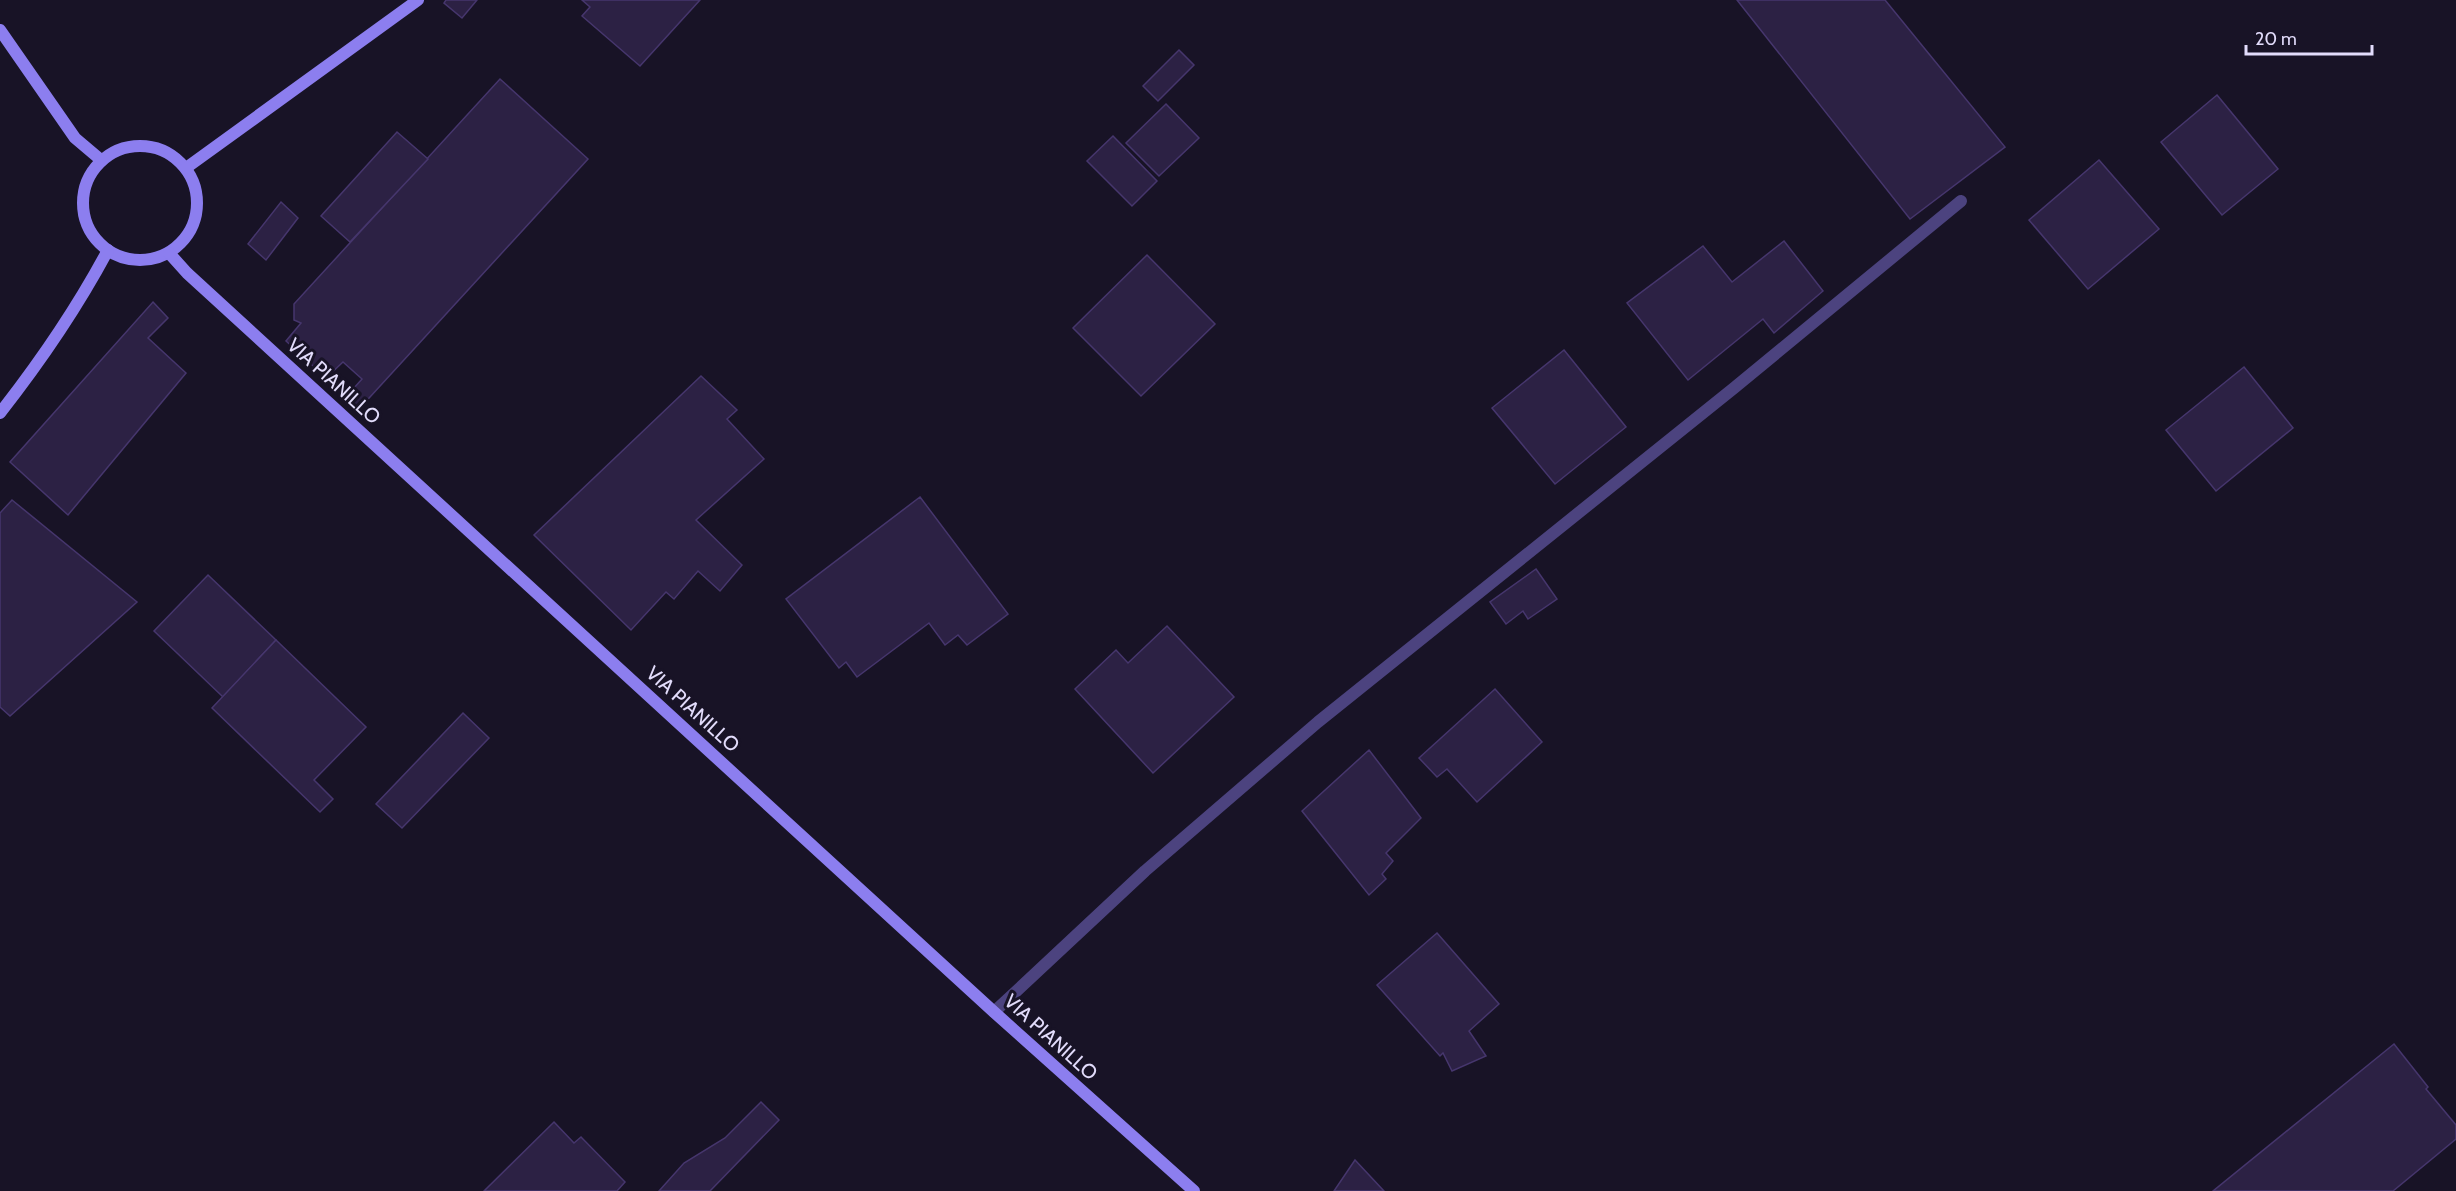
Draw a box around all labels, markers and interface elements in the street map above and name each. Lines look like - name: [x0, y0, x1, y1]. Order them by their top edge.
- scale bar: [2246, 18, 2372, 56]
- text: 20 m: [2255, 28, 2297, 50]
- street label: VIA PIANILLO: [282, 333, 386, 429]
- street label: VIA PIANILLO: [641, 661, 745, 757]
- street label: VIA PIANILLO: [999, 989, 1103, 1085]

